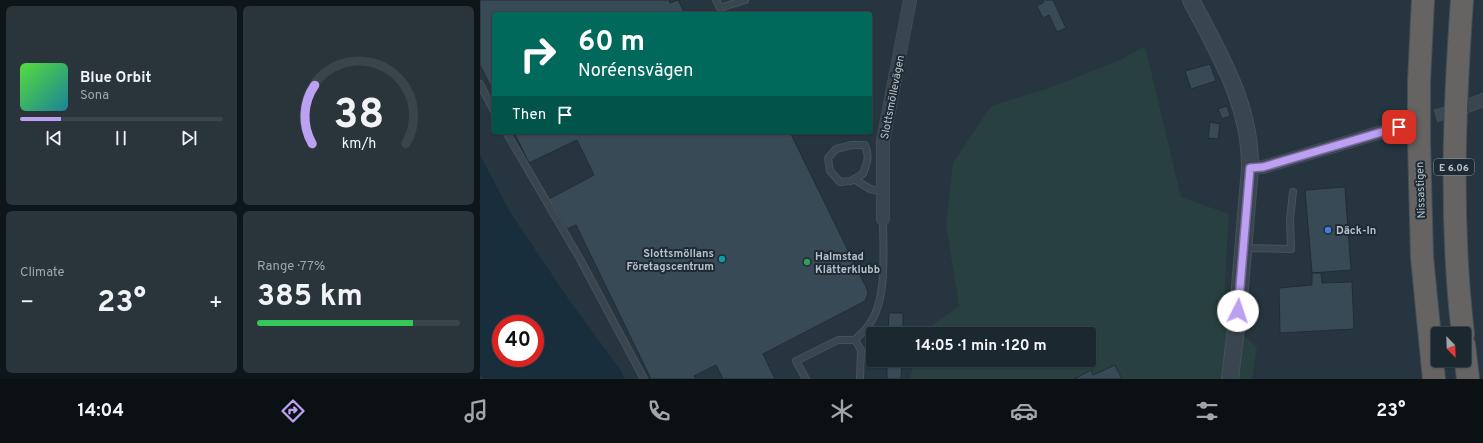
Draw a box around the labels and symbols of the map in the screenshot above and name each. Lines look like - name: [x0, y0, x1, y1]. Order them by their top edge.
- street label: Slottsmöllevägen: [878, 54, 908, 140]
- pin: [1382, 110, 1416, 144]
- road number: E 6.06: [1434, 159, 1474, 175]
- street label: Nissastigen: [1413, 161, 1429, 219]
- place label: Däck-In: [1336, 224, 1376, 238]
- marker: Däck-In: [1323, 225, 1333, 235]
- place label: Slottsmöllans Företagscentrum: [626, 247, 714, 274]
- place label: Halmstad Klätterklubb: [815, 250, 880, 277]
- marker: Slottsmöllans Företagscentrum: [717, 254, 727, 264]
- marker: Halmstad Klätterklubb: [802, 257, 812, 267]
- position arrow: [1217, 290, 1259, 332]
- speed limit sign: 40: [492, 315, 544, 367]
- north arrow: [1431, 327, 1471, 367]

